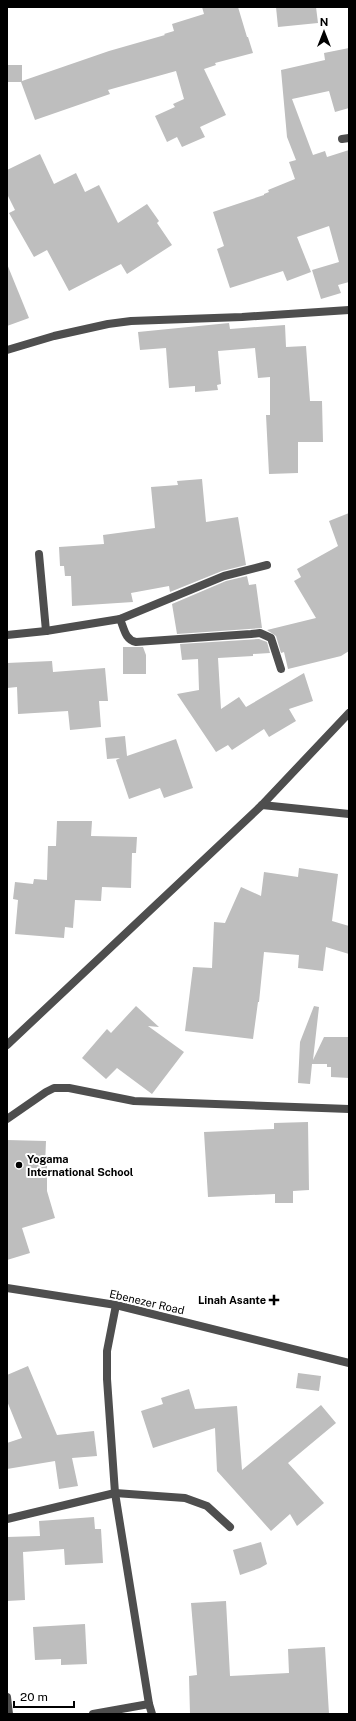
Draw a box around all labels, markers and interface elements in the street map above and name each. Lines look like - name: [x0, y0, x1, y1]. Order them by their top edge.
- north arrow: [304, 12, 344, 52]
- text: N: [320, 16, 328, 28]
- place label: Yogama International School: [27, 1153, 134, 1178]
- marker: Yogama International School: [14, 1160, 24, 1170]
- street label: Ebenezer Road: [108, 1288, 186, 1316]
- place label: Linah Asante: [198, 1294, 266, 1306]
- marker: Linah Asante: [269, 1295, 279, 1305]
- scale bar: [14, 1683, 74, 1709]
- text: 20 m: [20, 1690, 48, 1704]

